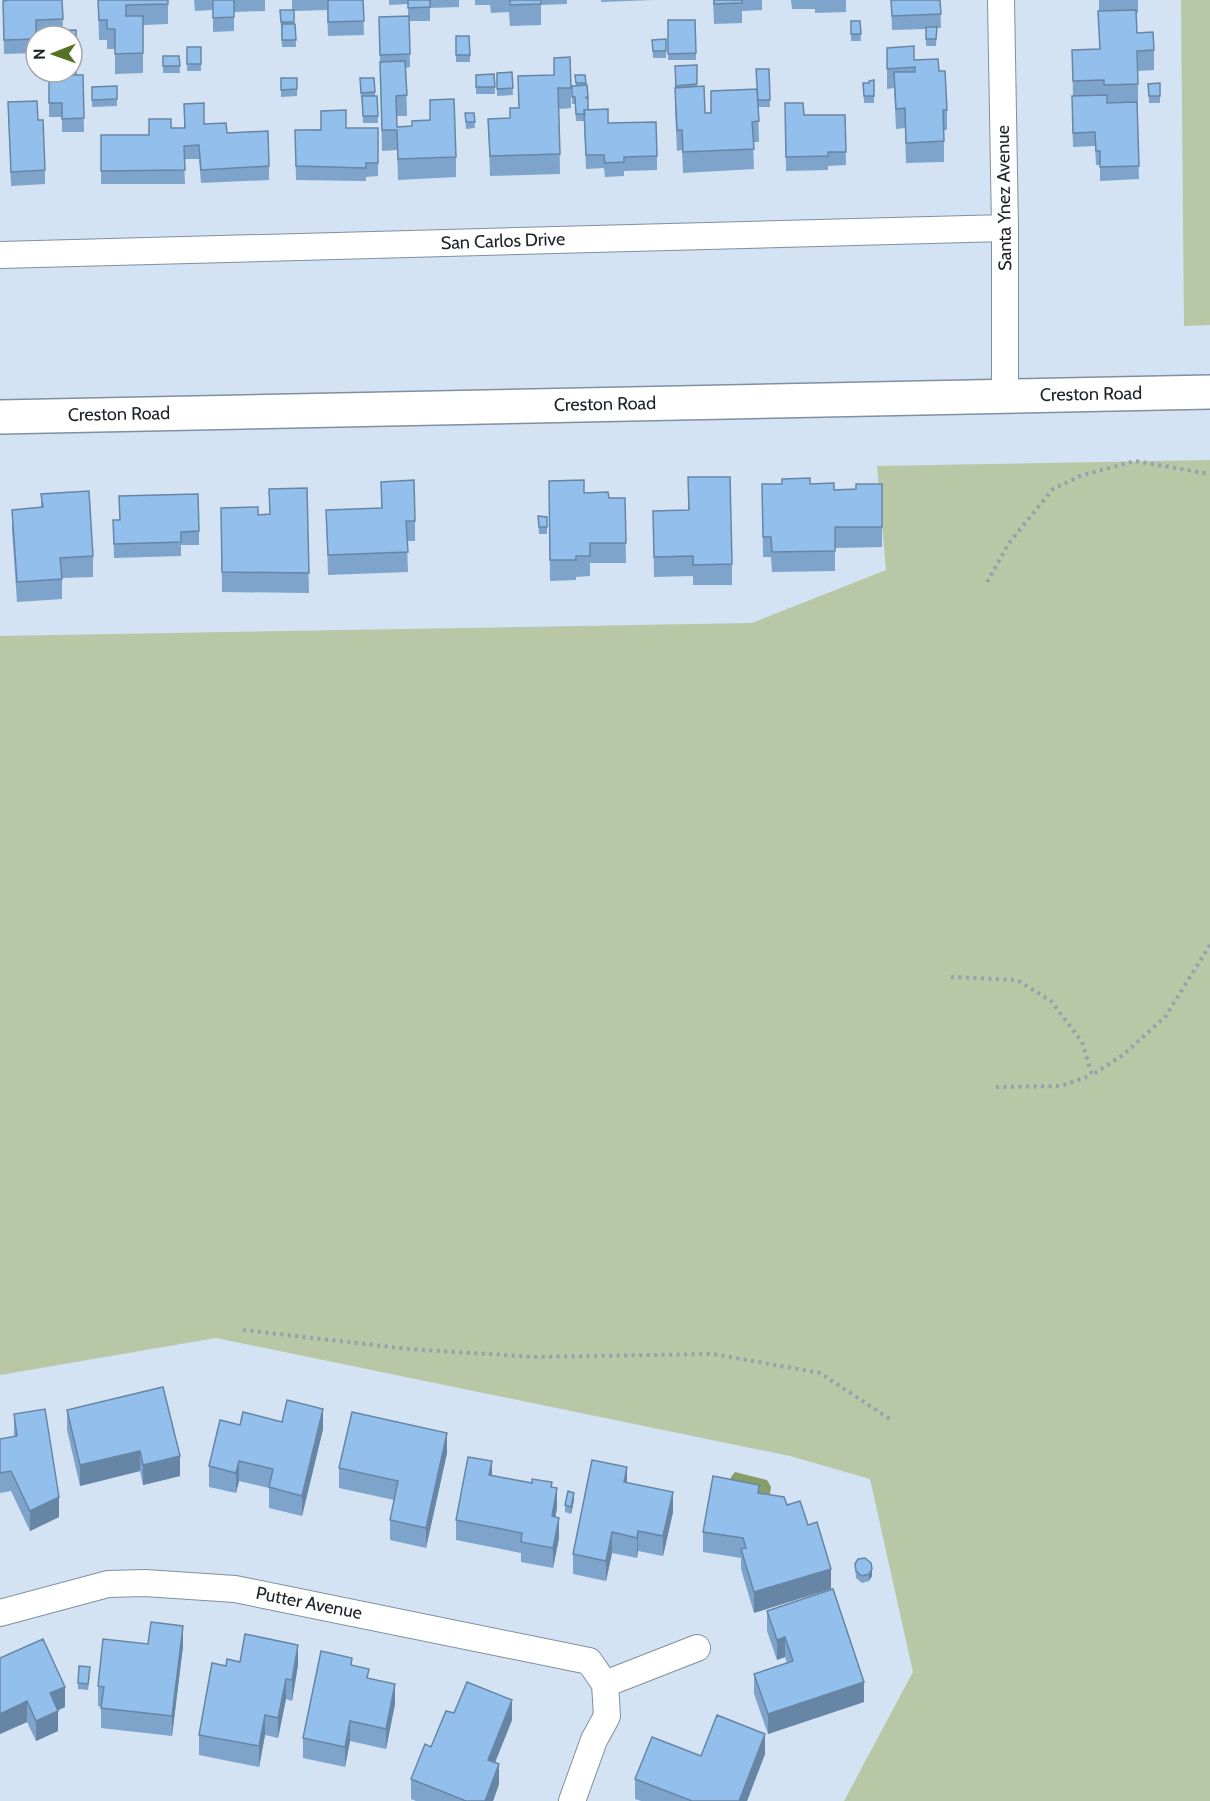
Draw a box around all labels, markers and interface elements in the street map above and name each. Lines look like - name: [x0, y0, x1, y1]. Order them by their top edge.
- north arrow: [24, 24, 84, 84]
- text: N: [30, 48, 49, 60]
- street label: Santa Ynez Avenue: [992, 125, 1016, 271]
- street label: San Carlos Drive: [440, 228, 566, 254]
- street label: Creston Road: [1040, 382, 1142, 406]
- street label: Creston Road: [554, 392, 656, 416]
- street label: Creston Road: [68, 402, 170, 426]
- street label: Putter Avenue: [254, 1582, 364, 1624]

